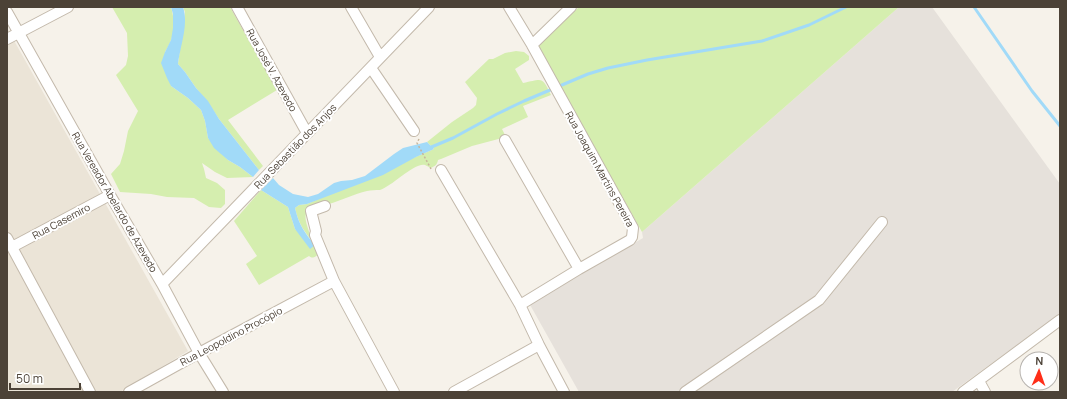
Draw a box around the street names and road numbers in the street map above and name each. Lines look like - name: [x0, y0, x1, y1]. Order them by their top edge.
- street label: Rua José V. Azevedo: [243, 26, 301, 114]
- street label: Rua Sebastião dos Anjos: [251, 100, 339, 192]
- street label: Rua Joaquim Martins Pereira: [562, 109, 638, 229]
- street label: Rua Vereador Abelardo de Azevedo: [69, 129, 161, 275]
- street label: Rua Casemiro: [30, 200, 92, 242]
- street label: Rua Leopoldino Procópio: [177, 303, 285, 369]

